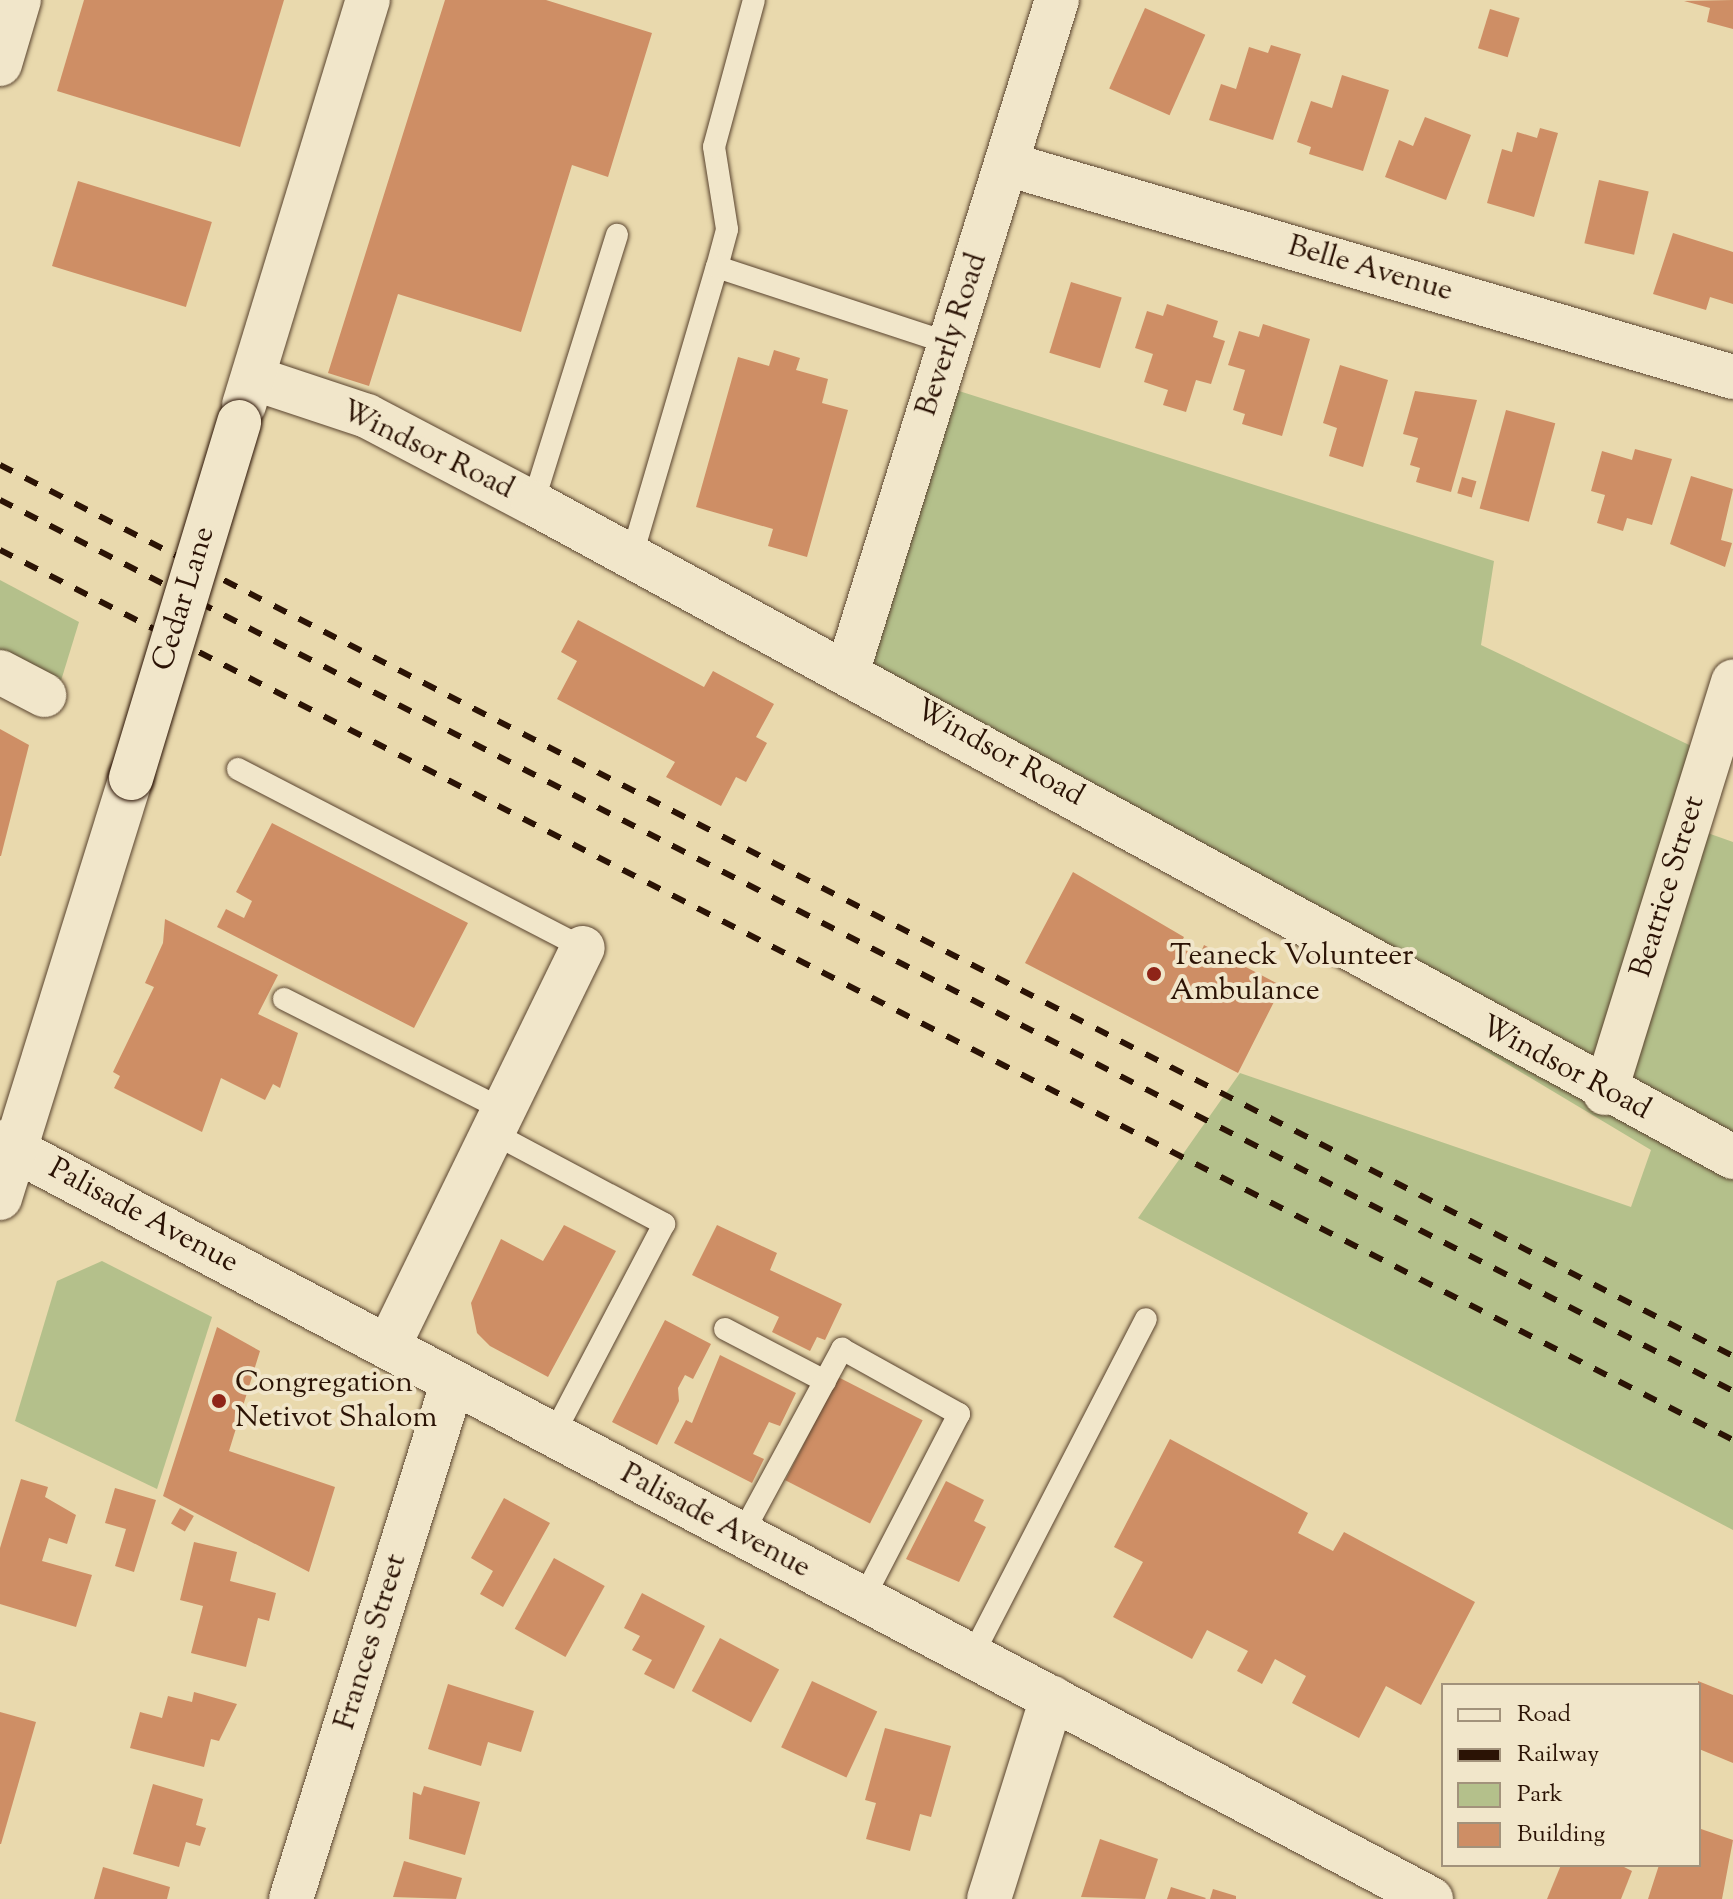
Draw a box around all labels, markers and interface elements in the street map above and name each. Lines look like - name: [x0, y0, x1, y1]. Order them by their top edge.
- street label: Belle Avenue: [1283, 229, 1457, 311]
- street label: Beverly Road: [910, 249, 996, 421]
- street label: Windsor Road: [335, 394, 519, 508]
- street label: Cedar Lane: [146, 523, 224, 675]
- street label: Windsor Road: [908, 693, 1090, 815]
- street label: Beatrice Street: [1624, 792, 1714, 982]
- place label: Teaneck Volunteer Ambulance: [1170, 939, 1414, 1010]
- marker: Teaneck Volunteer Ambulance: [1145, 965, 1163, 983]
- street label: Windsor Road: [1474, 1009, 1656, 1129]
- street label: Palisade Avenue: [42, 1152, 244, 1282]
- place label: Congregation Netivot Shalom: [235, 1366, 437, 1436]
- marker: Congregation Netivot Shalom: [210, 1392, 228, 1410]
- street label: Palisade Avenue: [614, 1457, 816, 1587]
- street label: Frances Street: [328, 1550, 416, 1734]
- legend: [1441, 1683, 1701, 1867]
- text: Road: [1517, 1698, 1571, 1732]
- text: Railway: [1517, 1738, 1599, 1772]
- text: Park: [1517, 1778, 1563, 1812]
- text: Building: [1517, 1818, 1605, 1852]

